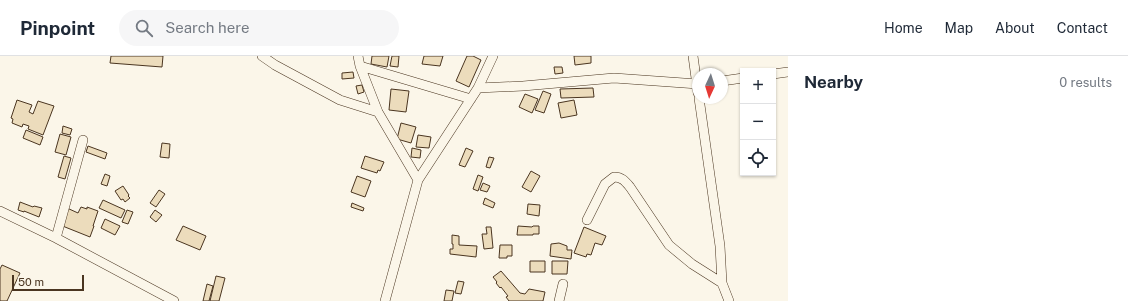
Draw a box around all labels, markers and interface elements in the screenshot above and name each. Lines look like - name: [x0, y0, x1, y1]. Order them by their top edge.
- search box: [119, 10, 399, 46]
- text: Pinpoint: [20, 17, 95, 39]
- icon: search: [133, 17, 155, 39]
- text: Search here: [165, 19, 249, 36]
- text: Home: [884, 20, 923, 36]
- text: Map: [945, 20, 973, 36]
- text: About: [995, 20, 1035, 36]
- text: Contact: [1057, 20, 1108, 36]
- north arrow: [692, 68, 728, 104]
- map controls: [740, 68, 776, 176]
- button: +: [740, 68, 776, 104]
- text: Nearby: [804, 72, 863, 92]
- text: 0 results: [1059, 75, 1112, 90]
- button: −: [740, 104, 776, 140]
- button: locate: [740, 140, 776, 176]
- scale bar: [12, 273, 84, 292]
- text: 50 m: [18, 276, 44, 288]

